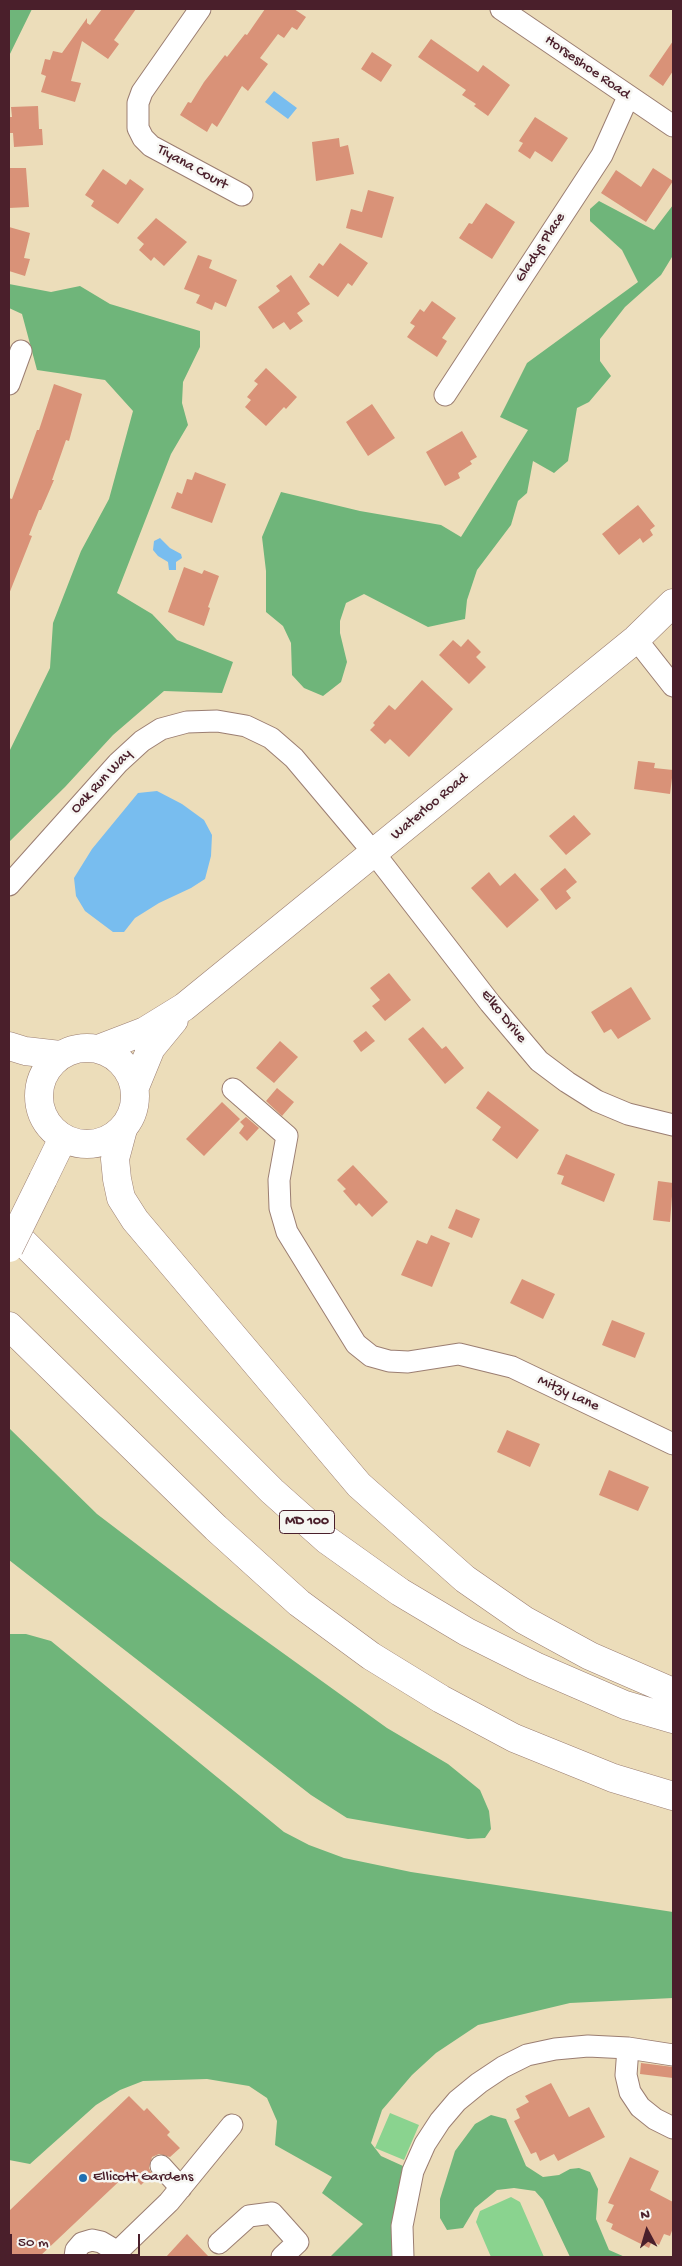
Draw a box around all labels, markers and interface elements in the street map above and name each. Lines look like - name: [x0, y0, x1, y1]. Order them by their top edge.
- street label: Horseshoe Road: [541, 32, 633, 104]
- street label: Tiyana Court: [153, 141, 231, 195]
- street label: Gladys Place: [512, 210, 570, 286]
- street label: Oak Run Way: [68, 746, 136, 818]
- street label: Waterloo Road: [388, 769, 472, 845]
- street label: Elko Drive: [476, 987, 530, 1047]
- street label: Mitzy Lane: [534, 1372, 602, 1416]
- road number: MD 100: [280, 1510, 334, 1534]
- place label: Ellicott Gardens: [93, 2169, 193, 2187]
- marker: Ellicott Gardens: [77, 2172, 89, 2184]
- north arrow: [622, 2206, 672, 2256]
- text: N: [640, 2207, 651, 2225]
- scale bar: [12, 2224, 142, 2256]
- text: 50 m: [18, 2234, 49, 2252]

